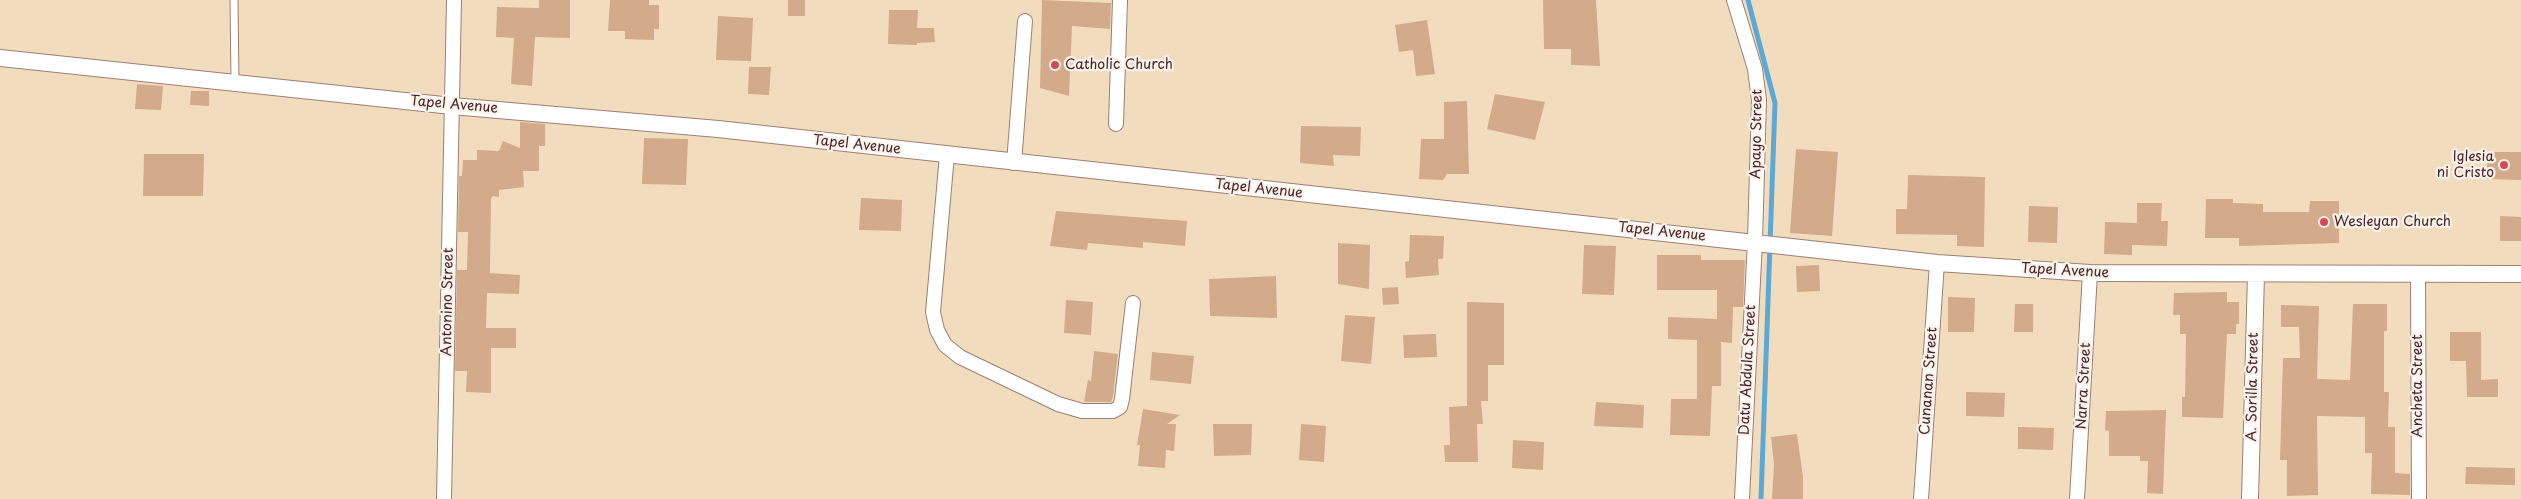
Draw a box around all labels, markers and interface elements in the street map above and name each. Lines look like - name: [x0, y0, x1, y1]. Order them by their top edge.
- place label: Catholic Church: [1065, 57, 1173, 73]
- marker: Catholic Church: [1049, 59, 1061, 71]
- street label: Apayo Street: [1748, 89, 1766, 179]
- street label: Tapel Avenue: [409, 93, 499, 117]
- street label: Tapel Avenue: [812, 132, 902, 158]
- place label: Iglesia ni Cristo: [2437, 149, 2494, 182]
- marker: Iglesia ni Cristo: [2498, 159, 2510, 171]
- street label: Tapel Avenue: [1214, 176, 1304, 202]
- place label: Wesleyan Church: [2334, 214, 2451, 230]
- marker: Wesleyan Church: [2318, 216, 2330, 228]
- street label: Tapel Avenue: [1617, 219, 1707, 245]
- street label: Antonino Street: [439, 248, 457, 356]
- street label: Tapel Avenue: [2021, 260, 2109, 282]
- street label: Datu Abdula Street: [1736, 304, 1760, 436]
- street label: Cunanan Street: [1917, 327, 1941, 435]
- street label: A. Sorilla Street: [2244, 332, 2262, 442]
- street label: Ancheta Street: [2410, 334, 2426, 438]
- street label: Narra Street: [2073, 342, 2095, 430]

